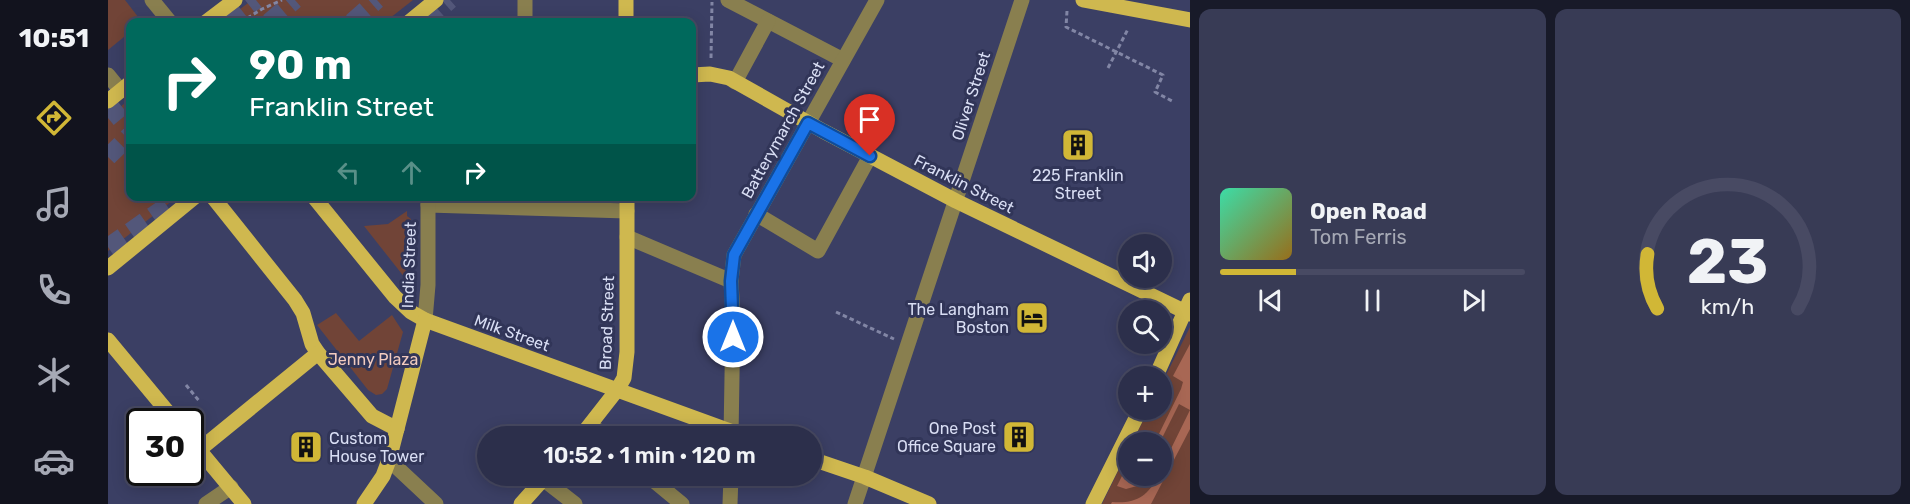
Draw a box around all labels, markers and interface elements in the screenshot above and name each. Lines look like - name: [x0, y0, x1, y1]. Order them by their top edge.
- text: 10:51: [19, 22, 89, 54]
- text: 90 m: [249, 40, 352, 90]
- icon: right: [150, 42, 228, 120]
- street label: Oliver Street: [948, 49, 994, 143]
- street label: Batterymarch Street: [737, 58, 829, 202]
- text: Franklin Street: [249, 91, 434, 123]
- pin: [844, 94, 895, 156]
- icon: directions: [33, 97, 75, 139]
- icon: arrive: [853, 103, 886, 136]
- building icon: 225 Franklin Street: [1060, 127, 1096, 163]
- street label: Franklin Street: [911, 151, 1017, 217]
- icon: left: [332, 156, 365, 189]
- icon: ahead: [395, 156, 428, 189]
- icon: right: [458, 156, 491, 189]
- place label: 225 Franklin Street: [1032, 166, 1124, 203]
- icon: music: [33, 183, 75, 225]
- text: Open Road: [1310, 198, 1427, 225]
- street label: India Street: [398, 221, 420, 309]
- text: Tom Ferris: [1310, 225, 1407, 249]
- text: 23: [1687, 225, 1769, 299]
- map controls: [1118, 234, 1172, 486]
- button: sound: [1118, 234, 1172, 288]
- icon: phone: [33, 269, 75, 311]
- street label: Broad Street: [596, 276, 618, 370]
- icon: previous: [1254, 284, 1287, 317]
- icon: pause: [1356, 284, 1389, 317]
- icon: next: [1457, 284, 1490, 317]
- text: km/h: [1701, 294, 1755, 319]
- place label: The Langham Boston: [908, 300, 1009, 337]
- hotel icon: The Langham Boston: [1014, 300, 1050, 336]
- button: search: [1118, 300, 1172, 354]
- position arrow: [701, 305, 765, 369]
- street label: Milk Street: [472, 311, 552, 355]
- park label: Jenny Plaza: [328, 350, 418, 369]
- icon: climate: [33, 354, 75, 396]
- button: +: [1118, 366, 1172, 420]
- speed limit sign: 30: [126, 408, 204, 486]
- place label: One Post Office Square: [897, 419, 996, 456]
- building icon: One Post Office Square: [1001, 419, 1037, 455]
- building icon: Custom House Tower: [288, 429, 324, 465]
- place label: Custom House Tower: [329, 429, 424, 466]
- button: −: [1118, 432, 1172, 486]
- icon: car: [33, 440, 75, 482]
- text: 10:52 · 1 min · 120 m: [543, 442, 756, 469]

